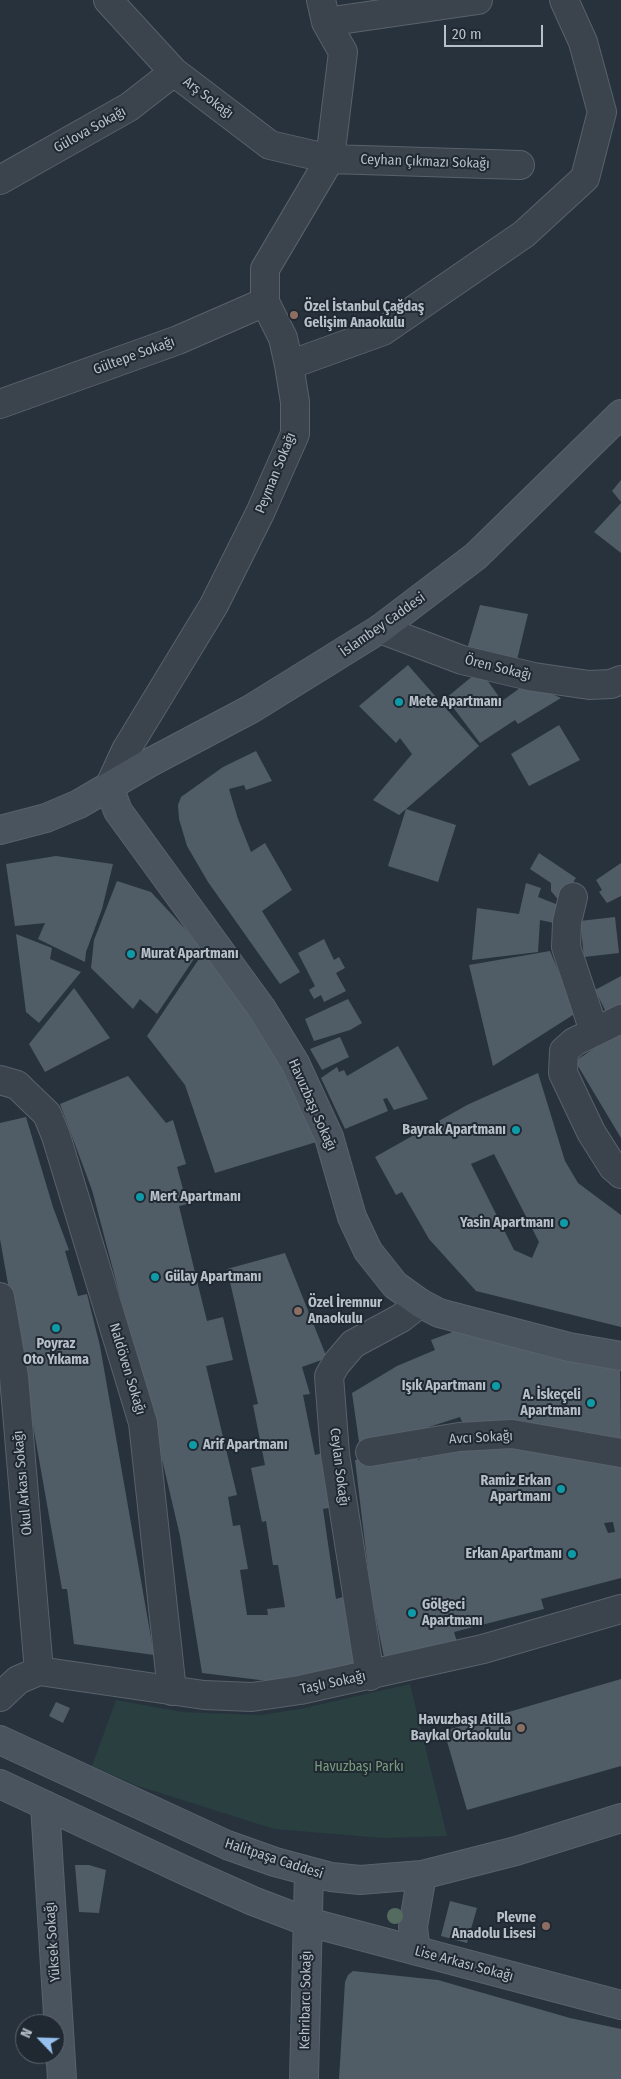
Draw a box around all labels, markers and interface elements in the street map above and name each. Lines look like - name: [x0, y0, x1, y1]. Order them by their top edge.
- scale bar: [446, 15, 545, 47]
- text: 20 m: [452, 25, 482, 43]
- street label: Arş Sokağı: [179, 74, 237, 122]
- street label: Gülova Sokağı: [51, 103, 129, 157]
- street label: Ceyhan Çıkmazı Sokağı: [360, 151, 490, 173]
- place label: Özel İstanbul Çağdaş Gelişim Anaokulu: [304, 299, 424, 332]
- marker: Özel İstanbul Çağdaş Gelişim Anaokulu: [288, 309, 300, 321]
- street label: Gültepe Sokağı: [91, 333, 177, 379]
- street label: Peyman Sokağı: [252, 430, 300, 516]
- street label: İslambey Caddesi: [337, 589, 429, 661]
- street label: Ören Sokağı: [463, 652, 533, 684]
- place label: Mete Apartmanı: [409, 694, 502, 710]
- marker: Mete Apartmanı: [393, 696, 405, 708]
- place label: Murat Apartmanı: [141, 946, 239, 962]
- marker: Murat Apartmanı: [125, 948, 137, 960]
- street label: Havuzbaşı Sokağı: [284, 1057, 340, 1153]
- place label: Bayrak Apartmanı: [402, 1122, 506, 1138]
- marker: Bayrak Apartmanı: [510, 1124, 522, 1136]
- place label: Mert Apartmanı: [150, 1189, 241, 1205]
- marker: Mert Apartmanı: [134, 1191, 146, 1203]
- place label: Yasin Apartmanı: [460, 1215, 554, 1231]
- marker: Yasin Apartmanı: [558, 1217, 570, 1229]
- place label: Gülay Apartmanı: [165, 1269, 261, 1285]
- marker: Gülay Apartmanı: [149, 1271, 161, 1283]
- place label: Özel İremnur Anaokulu: [308, 1295, 382, 1328]
- marker: Özel İremnur Anaokulu: [292, 1305, 304, 1317]
- street label: Naldöven Sokağı: [105, 1321, 149, 1417]
- marker: Poyraz Oto Yıkama: [50, 1322, 62, 1334]
- place label: Poyraz Oto Yıkama: [23, 1336, 89, 1368]
- place label: Işık Apartmanı: [402, 1378, 486, 1394]
- marker: Işık Apartmanı: [490, 1380, 502, 1392]
- place label: A. İskeçeli Apartmanı: [520, 1387, 581, 1420]
- marker: A. İskeçeli Apartmanı: [585, 1397, 597, 1409]
- street label: Ceylan Sokağı: [326, 1427, 352, 1507]
- street label: Avcı Sokağı: [449, 1428, 513, 1448]
- street label: Okul Arkası Sokağı: [10, 1430, 36, 1536]
- place label: Arif Apartmanı: [203, 1437, 288, 1453]
- marker: Arif Apartmanı: [187, 1439, 199, 1451]
- place label: Ramiz Erkan Apartmanı: [480, 1473, 551, 1505]
- marker: Ramiz Erkan Apartmanı: [555, 1483, 567, 1495]
- place label: Erkan Apartmanı: [466, 1546, 562, 1562]
- marker: Erkan Apartmanı: [566, 1548, 578, 1560]
- place label: Gölgeci Apartmanı: [422, 1597, 483, 1630]
- marker: Gölgeci Apartmanı: [406, 1607, 418, 1619]
- street label: Taşlı Sokağı: [299, 1668, 367, 1698]
- place label: Havuzbaşı Atilla Baykal Ortaokulu: [411, 1712, 511, 1744]
- marker: Havuzbaşı Atilla Baykal Ortaokulu: [515, 1722, 527, 1734]
- park label: Havuzbaşı Parkı: [314, 1759, 404, 1775]
- street label: Halitpaşa Caddesi: [223, 1835, 325, 1883]
- street label: Yüksek Sokağı: [42, 1901, 64, 1983]
- place label: Plevne Anadolu Lisesi: [452, 1910, 536, 1942]
- marker: Plevne Anadolu Lisesi: [540, 1920, 552, 1932]
- street label: Lise Arkası Sokağı: [413, 1943, 515, 1985]
- street label: Kehribarcı Sokağı: [297, 1950, 315, 2050]
- north arrow: [15, 2014, 65, 2064]
- text: N: [17, 2026, 36, 2040]

